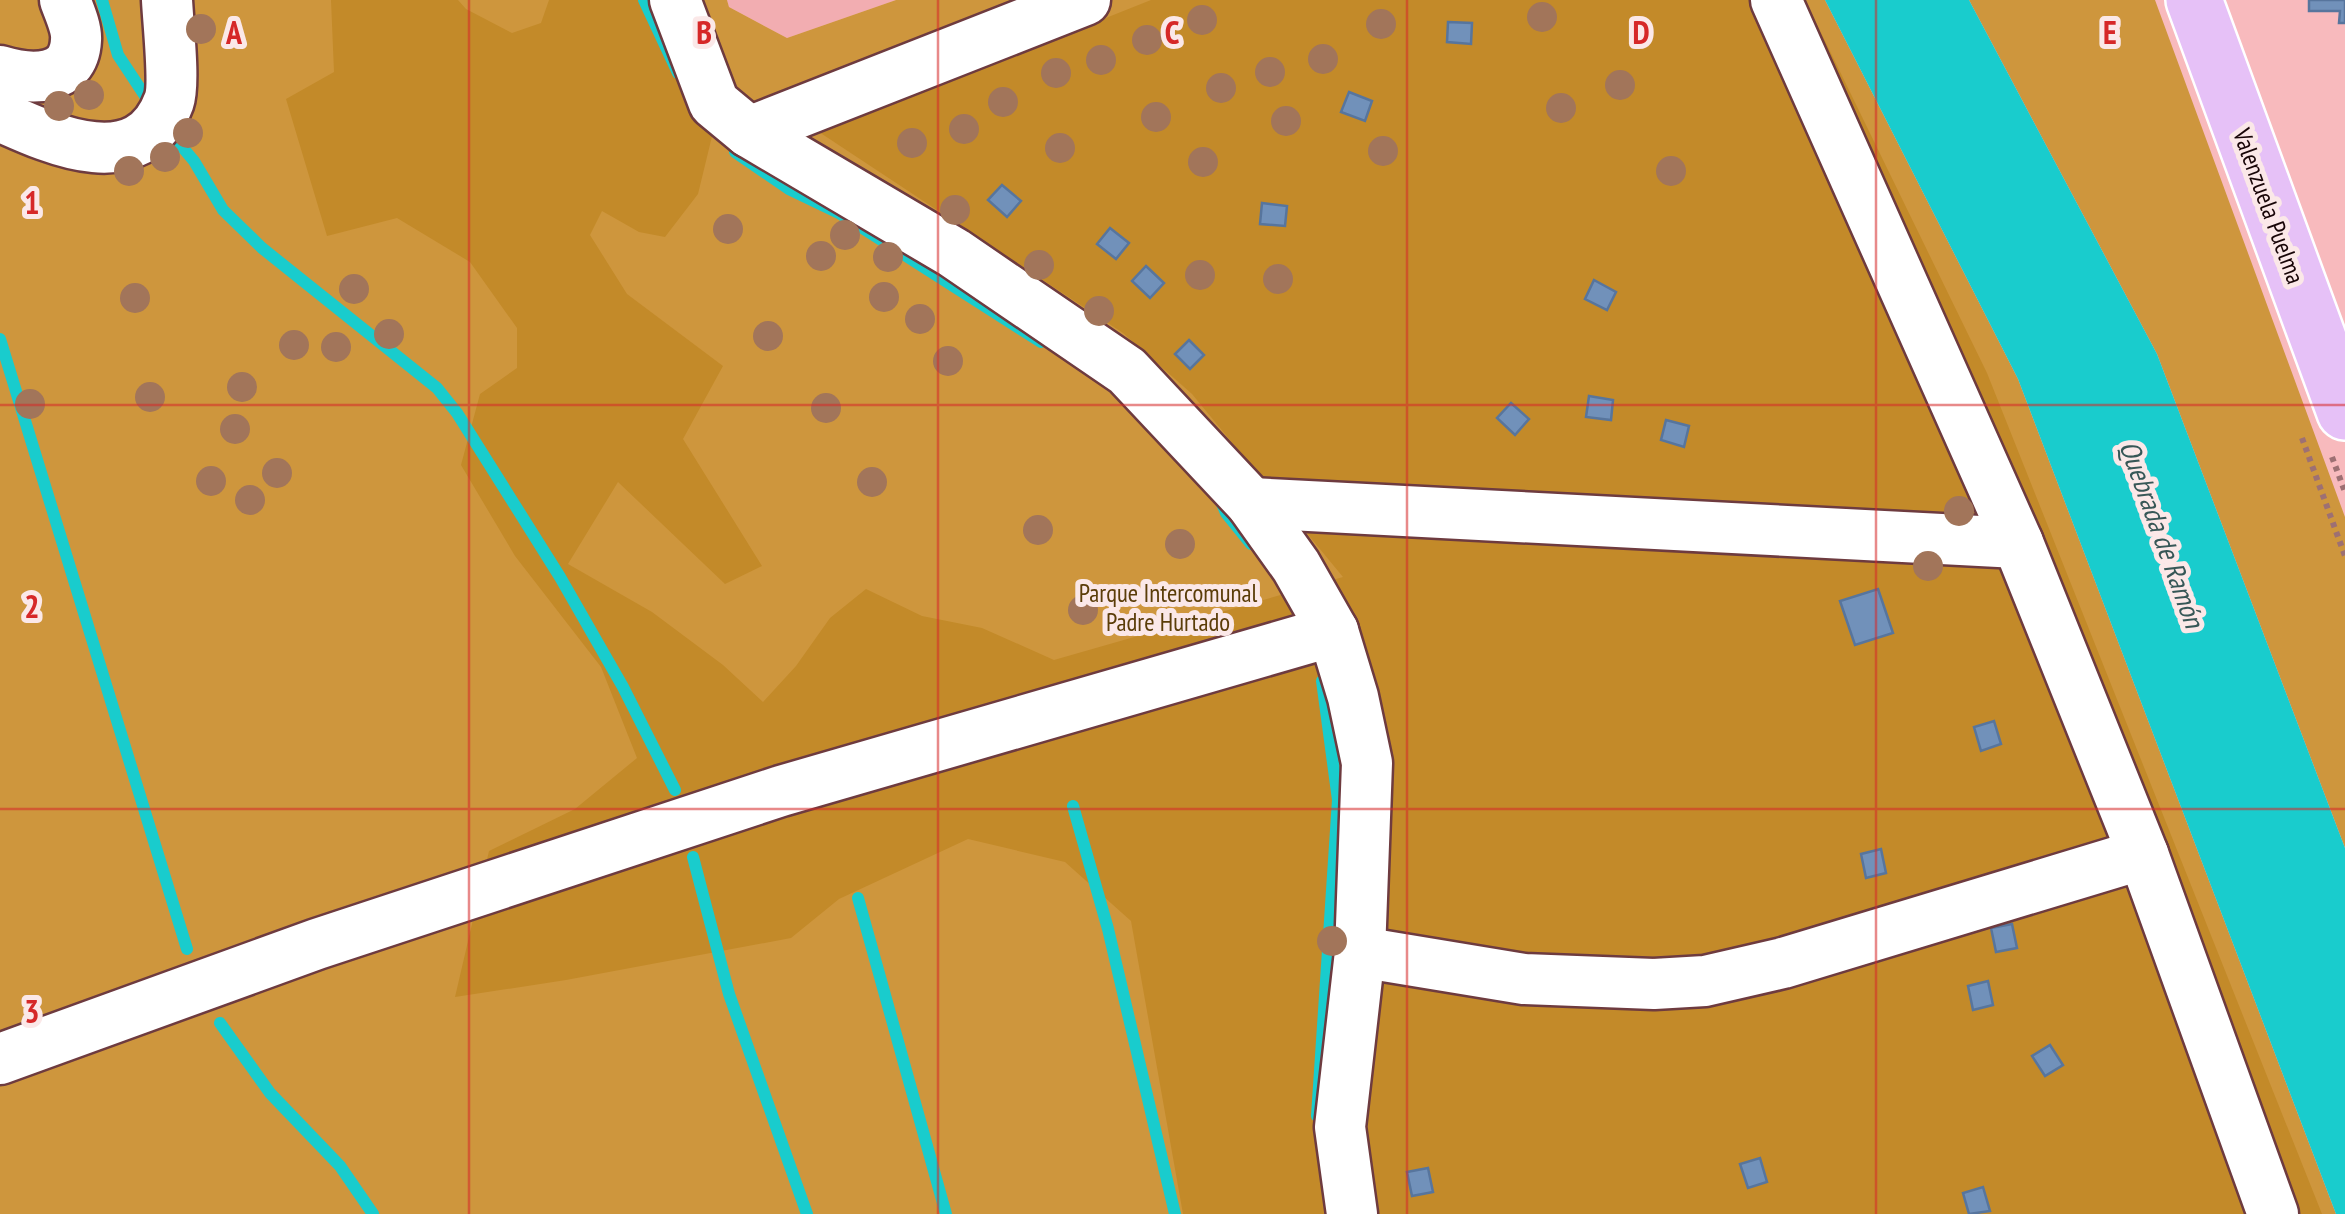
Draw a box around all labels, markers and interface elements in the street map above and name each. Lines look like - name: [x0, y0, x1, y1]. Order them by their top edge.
- text: A: [225, 11, 243, 53]
- text: B: [696, 11, 712, 53]
- text: C: [1165, 11, 1180, 53]
- text: D: [1632, 11, 1650, 53]
- text: E: [2103, 11, 2117, 53]
- street label: Valenzuela Puelma: [2226, 123, 2312, 288]
- text: 1: [24, 181, 40, 223]
- water label: Quebrada de Ramón: [2112, 435, 2214, 634]
- park label: Parque Intercomunal Padre Hurtado: [1079, 577, 1257, 638]
- text: 2: [24, 585, 40, 627]
- text: 3: [24, 990, 40, 1032]

